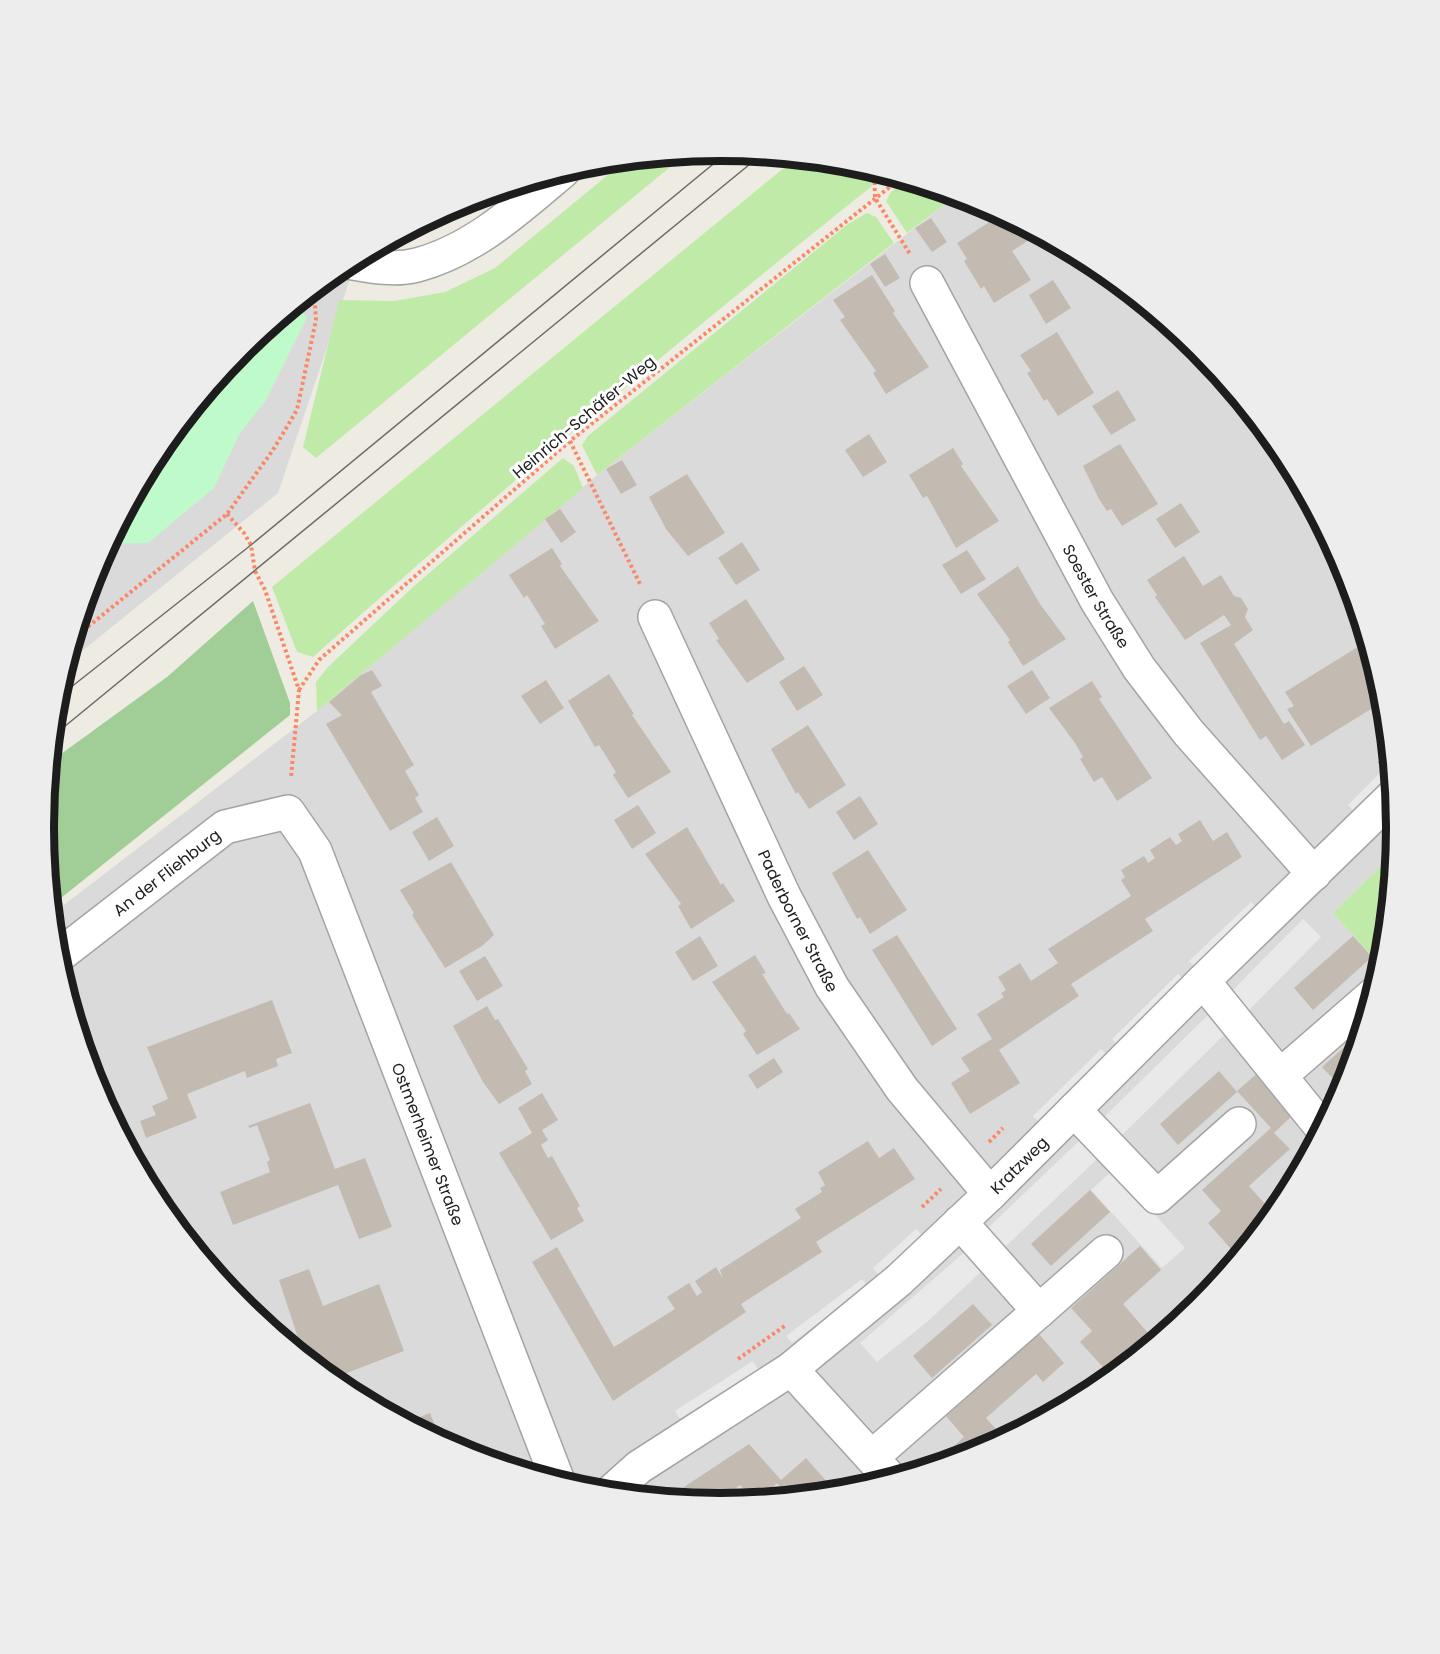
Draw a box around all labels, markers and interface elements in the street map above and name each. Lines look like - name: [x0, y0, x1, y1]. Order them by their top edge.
- street label: Heinrich-Schäfer-Weg: [508, 350, 660, 484]
- street label: Soester Straße: [1057, 540, 1135, 653]
- street label: An der Fliehburg: [108, 823, 225, 921]
- street label: Paderborner Straße: [753, 846, 844, 996]
- street label: Ostmerheimer Straße: [386, 1059, 470, 1229]
- street label: Kratzweg: [985, 1131, 1053, 1199]

